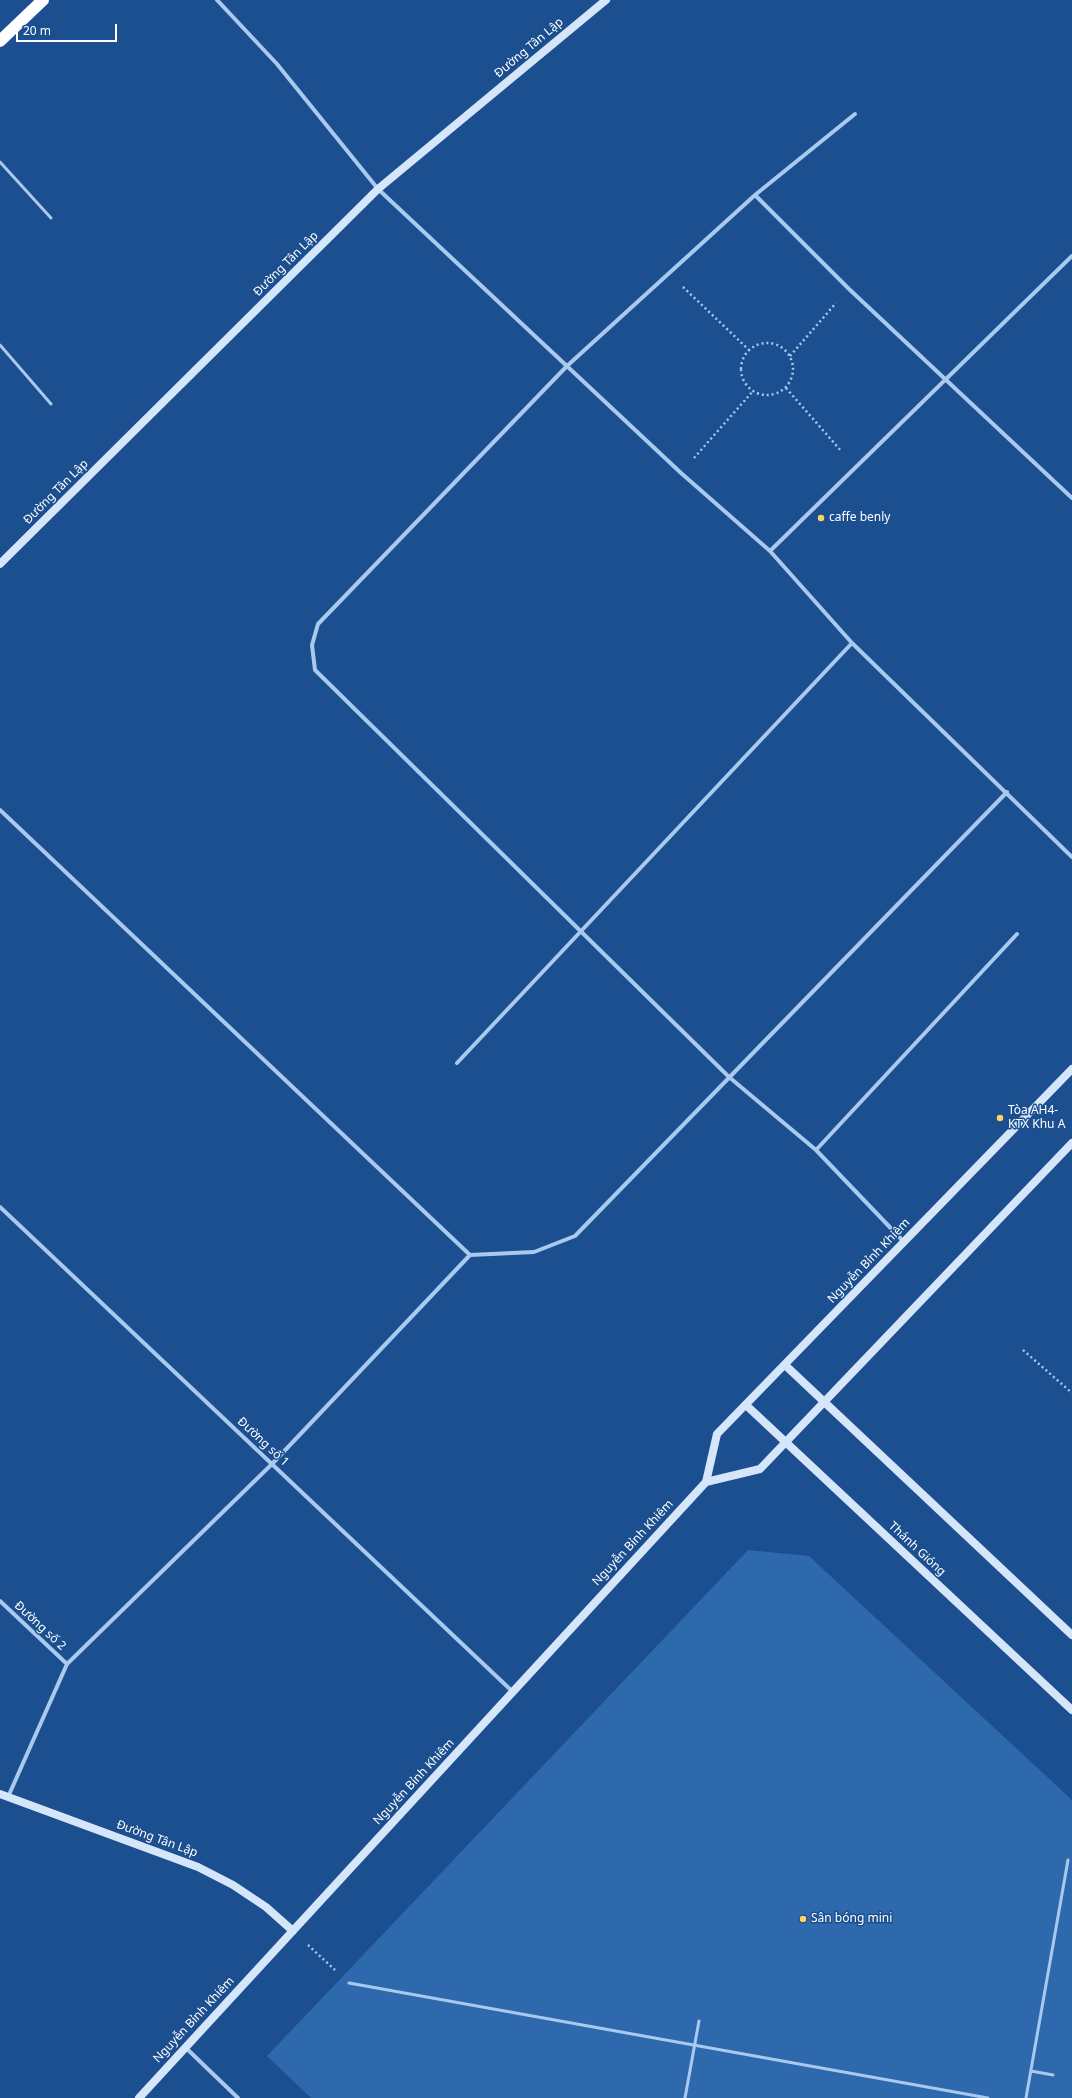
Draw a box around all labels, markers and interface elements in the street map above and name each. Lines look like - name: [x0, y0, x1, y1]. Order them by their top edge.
- street label: Đường Tân Lập: [492, 15, 566, 81]
- scale bar: [18, 16, 119, 42]
- text: 20 m: [23, 22, 51, 39]
- street label: Đường Tân Lập: [251, 229, 321, 299]
- street label: Đường Tân Lập: [21, 457, 91, 527]
- place label: caffe benly: [829, 511, 890, 525]
- marker: caffe benly: [816, 513, 826, 523]
- place label: Tòa AH4- KTX Khu A: [1008, 1104, 1065, 1132]
- marker: Tòa AH4- KTX Khu A: [995, 1113, 1005, 1123]
- street label: Nguyễn Bỉnh Khiêm: [825, 1216, 913, 1306]
- street label: Đường số 1: [234, 1415, 292, 1469]
- street label: Nguyễn Bỉnh Khiêm: [590, 1497, 676, 1589]
- street label: Thánh Gióng: [886, 1519, 948, 1579]
- street label: Đường số 2: [11, 1599, 69, 1653]
- street label: Nguyễn Bỉnh Khiêm: [371, 1736, 457, 1828]
- street label: Đường Tân Lập: [114, 1818, 200, 1860]
- place label: Sân bóng mini: [811, 1912, 892, 1926]
- marker: Sân bóng mini: [798, 1914, 808, 1924]
- street label: Nguyễn Bỉnh Khiêm: [151, 1974, 237, 2066]

